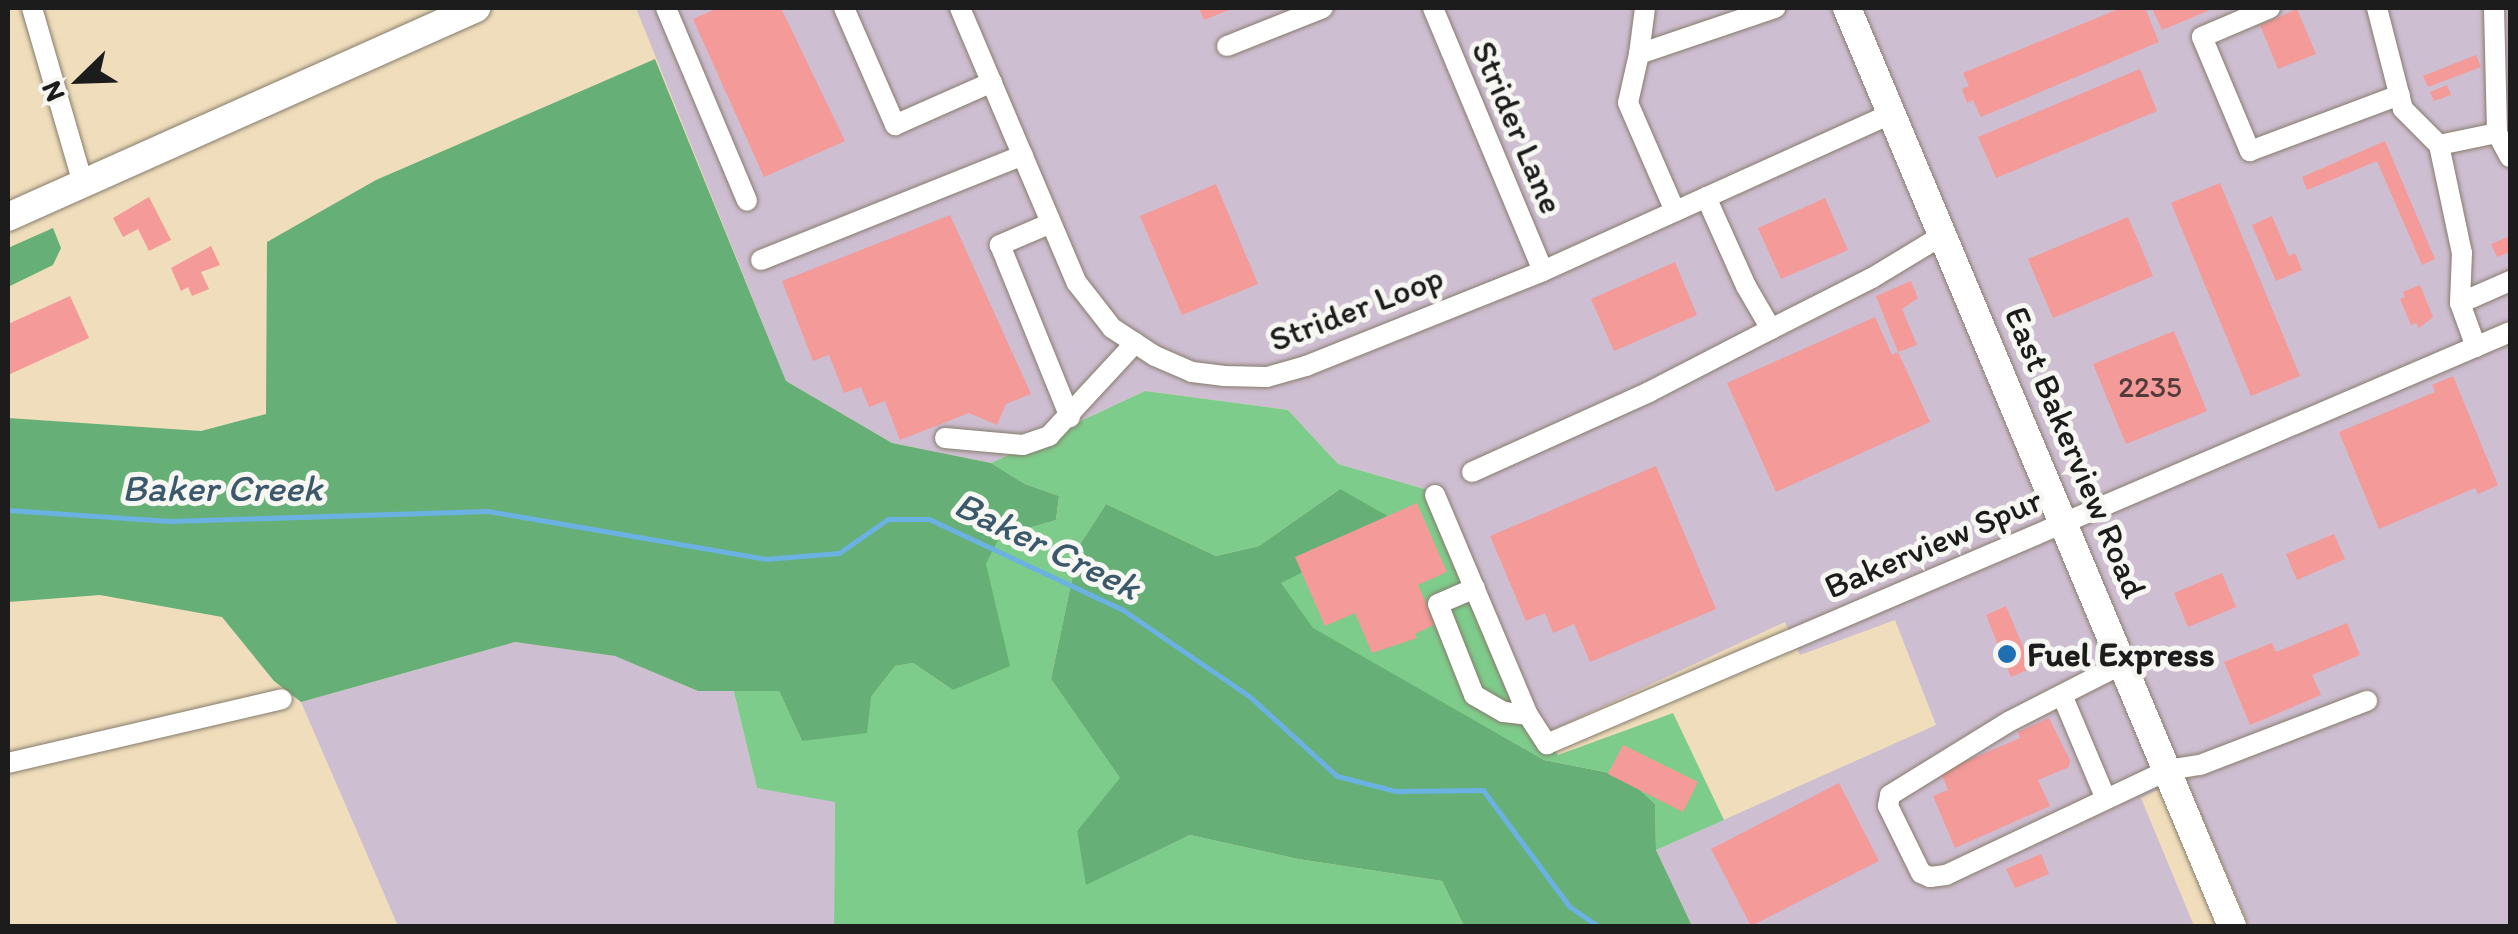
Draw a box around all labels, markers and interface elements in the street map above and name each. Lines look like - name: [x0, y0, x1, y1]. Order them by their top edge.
- north arrow: [30, 30, 130, 130]
- street label: Strider Lane: [1463, 34, 1573, 220]
- text: N: [33, 76, 72, 107]
- street label: Strider Loop: [1262, 255, 1450, 361]
- street label: East Bakerview Road: [1996, 300, 2156, 604]
- house number: 2235: [2118, 369, 2182, 405]
- water label: Baker Creek: [122, 466, 322, 512]
- street label: Bakerview Spur: [1818, 478, 2048, 608]
- water label: Baker Creek: [947, 482, 1147, 610]
- place label: Fuel Express: [2027, 633, 2214, 675]
- marker: Fuel Express: [1996, 643, 2018, 665]

